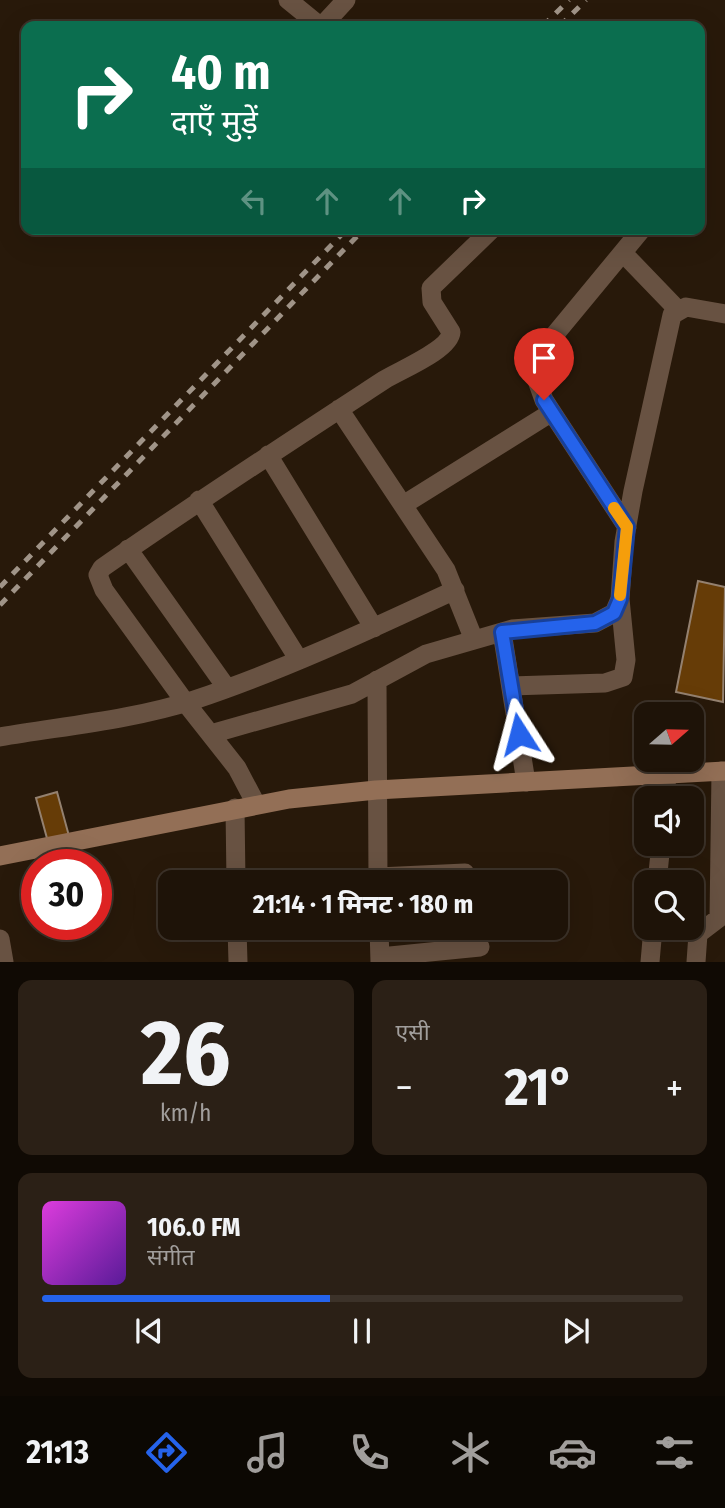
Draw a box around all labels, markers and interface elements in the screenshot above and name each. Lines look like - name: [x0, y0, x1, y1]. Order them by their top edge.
- text: 40 m: [171, 43, 271, 102]
- icon: right: [56, 49, 147, 140]
- text: दाएँ मुड़ें: [171, 103, 258, 141]
- icon: left: [235, 182, 273, 220]
- icon: ahead: [308, 182, 346, 220]
- icon: ahead: [381, 182, 419, 220]
- icon: right: [454, 182, 492, 220]
- pin: [514, 328, 574, 400]
- icon: arrive: [525, 339, 563, 377]
- position arrow: [482, 697, 556, 771]
- north arrow: [634, 702, 704, 772]
- map controls: [634, 702, 704, 940]
- button: sound: [634, 786, 704, 856]
- speed limit sign: 30: [21, 849, 112, 940]
- button: search: [634, 870, 704, 940]
- text: 21:14 · 1 मिनट · 180 m: [253, 889, 473, 920]
- text: 26: [141, 999, 231, 1108]
- text: एसी: [396, 1018, 430, 1046]
- text: 21°: [504, 1056, 574, 1119]
- text: −: [396, 1065, 413, 1111]
- text: +: [666, 1065, 683, 1111]
- text: km/h: [160, 1099, 211, 1127]
- text: 106.0 FM: [147, 1212, 241, 1243]
- text: संगीत: [147, 1243, 195, 1271]
- icon: previous: [130, 1312, 168, 1350]
- icon: pause: [343, 1312, 381, 1350]
- icon: next: [557, 1312, 595, 1350]
- icon: directions: [142, 1428, 191, 1477]
- icon: music: [243, 1428, 292, 1477]
- icon: phone: [345, 1428, 394, 1477]
- icon: climate: [446, 1428, 495, 1477]
- icon: car: [548, 1428, 597, 1477]
- icon: filters: [650, 1428, 699, 1477]
- text: 21:13: [26, 1433, 89, 1471]

